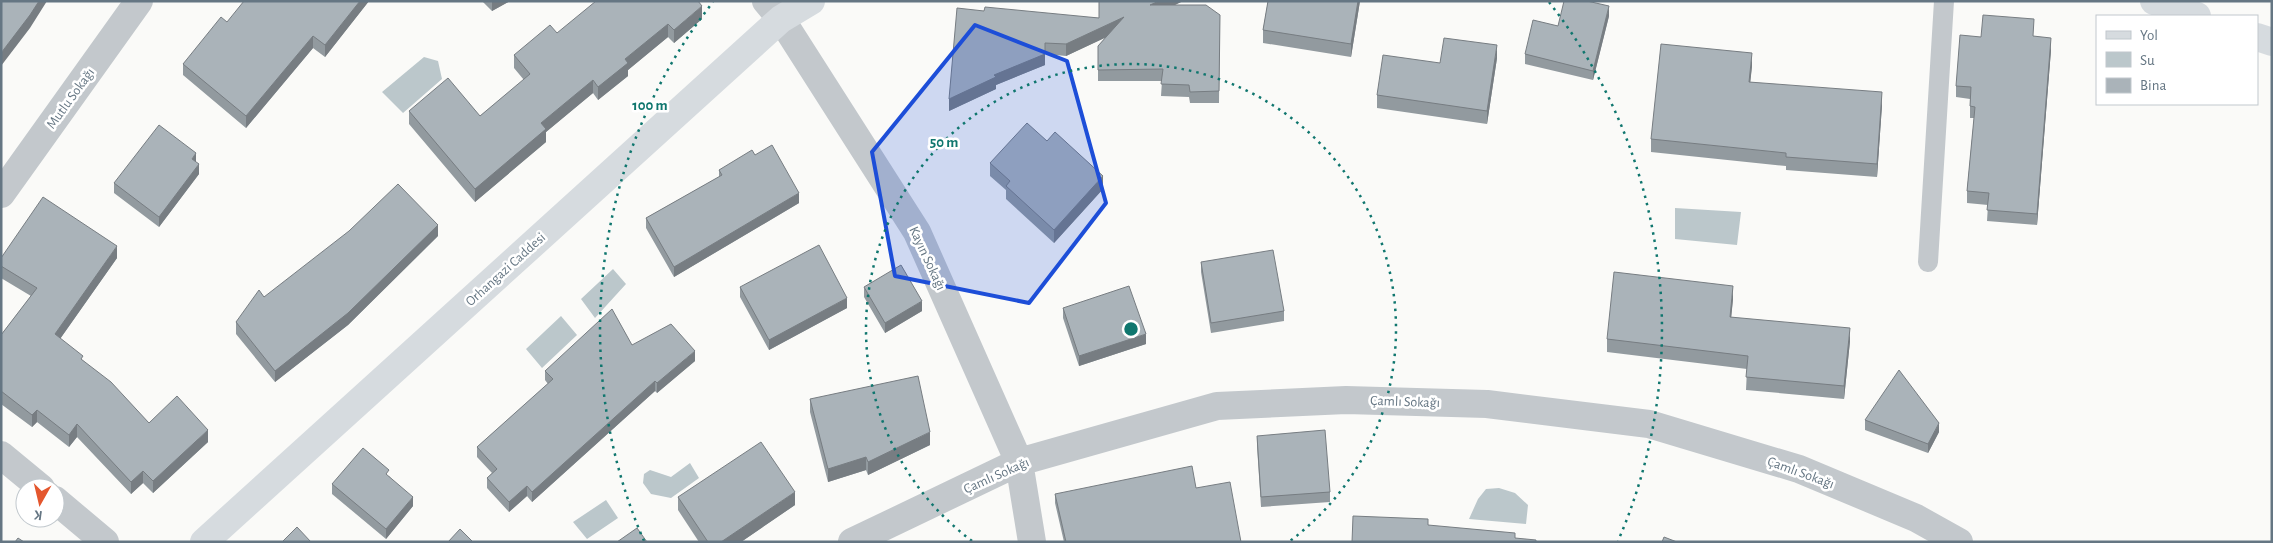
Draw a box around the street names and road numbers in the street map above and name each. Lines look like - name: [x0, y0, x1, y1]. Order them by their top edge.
- street label: Mutlu Sokağı: [44, 66, 97, 132]
- street label: Kayın Sokağı: [906, 224, 948, 293]
- street label: Orhangazi Caddesi: [463, 230, 548, 309]
- street label: Çamlı Sokağı: [1370, 394, 1440, 410]
- street label: Çamlı Sokağı: [1765, 454, 1836, 491]
- street label: Çamlı Sokağı: [962, 455, 1031, 497]

